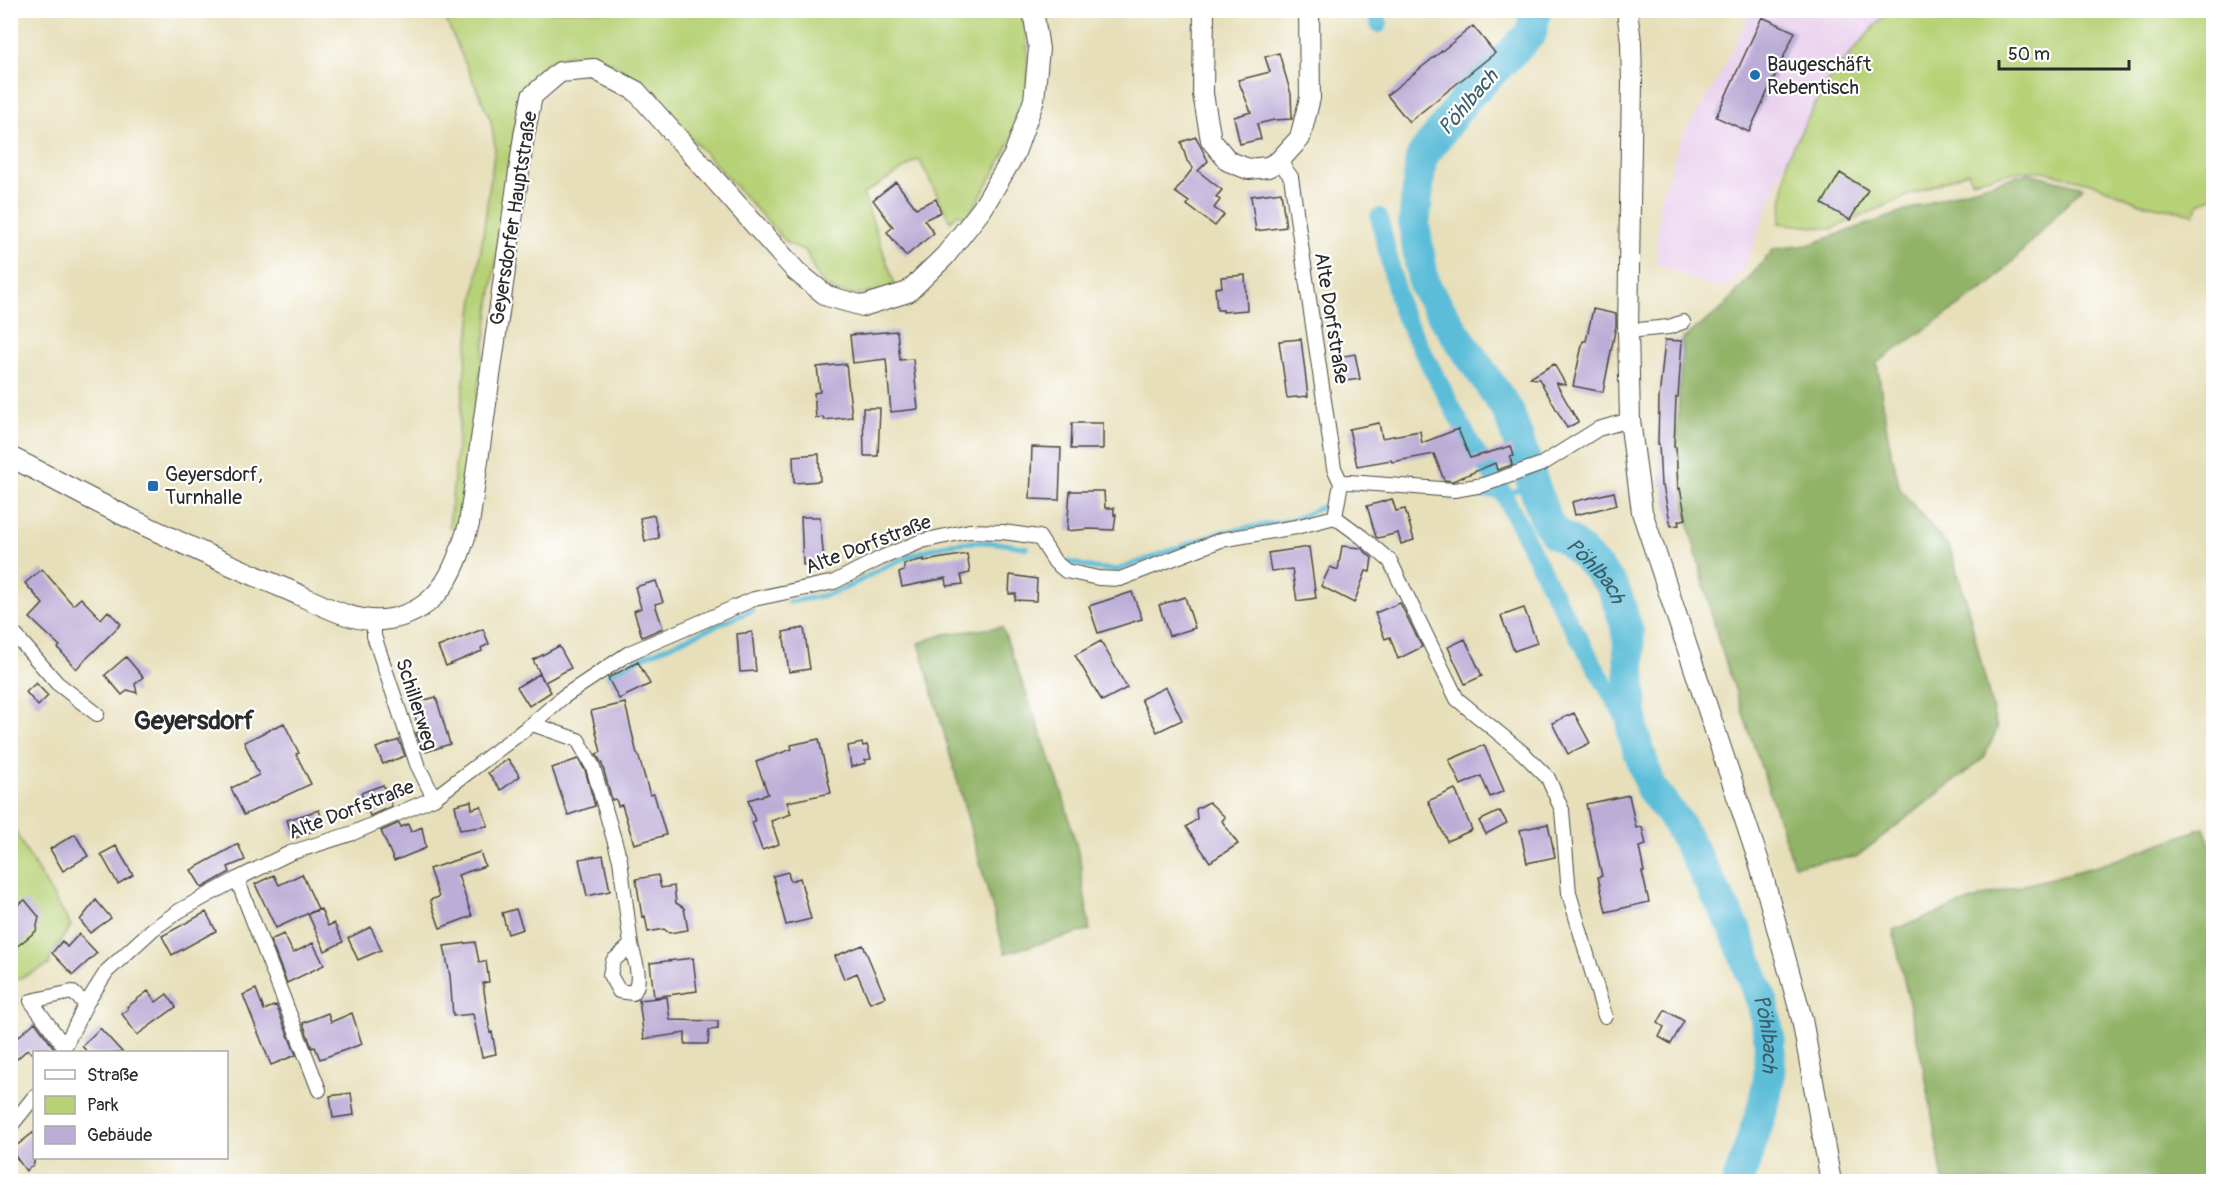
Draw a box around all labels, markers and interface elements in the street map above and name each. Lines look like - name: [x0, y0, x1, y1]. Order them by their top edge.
- scale bar: [1999, 33, 2130, 71]
- text: 50 m: [2008, 43, 2050, 66]
- place label: Baugeschäft Rebentisch: [1767, 52, 1872, 100]
- water label: Pöhlbach: [1432, 63, 1505, 141]
- marker: Baugeschäft Rebentisch: [1748, 68, 1762, 82]
- street label: Geyersdorfer Hauptstraße: [484, 109, 543, 327]
- street label: Alte Dorfstraße: [1309, 251, 1354, 386]
- place label: Geyersdorf, Turnhalle: [165, 462, 263, 510]
- marker: Geyersdorf, Turnhalle: [146, 479, 160, 493]
- street label: Alte Dorfstraße: [802, 509, 935, 580]
- water label: Pöhlbach: [1560, 532, 1631, 607]
- street label: Schillerweg: [390, 655, 443, 753]
- district label: Geyersdorf: [134, 705, 255, 737]
- street label: Alte Dorfstraße: [285, 774, 418, 845]
- water label: Pöhlbach: [1747, 991, 1783, 1074]
- legend: [33, 1051, 228, 1159]
- text: Straße: [87, 1064, 138, 1087]
- text: Park: [87, 1094, 119, 1117]
- text: Gebäude: [87, 1124, 152, 1147]

